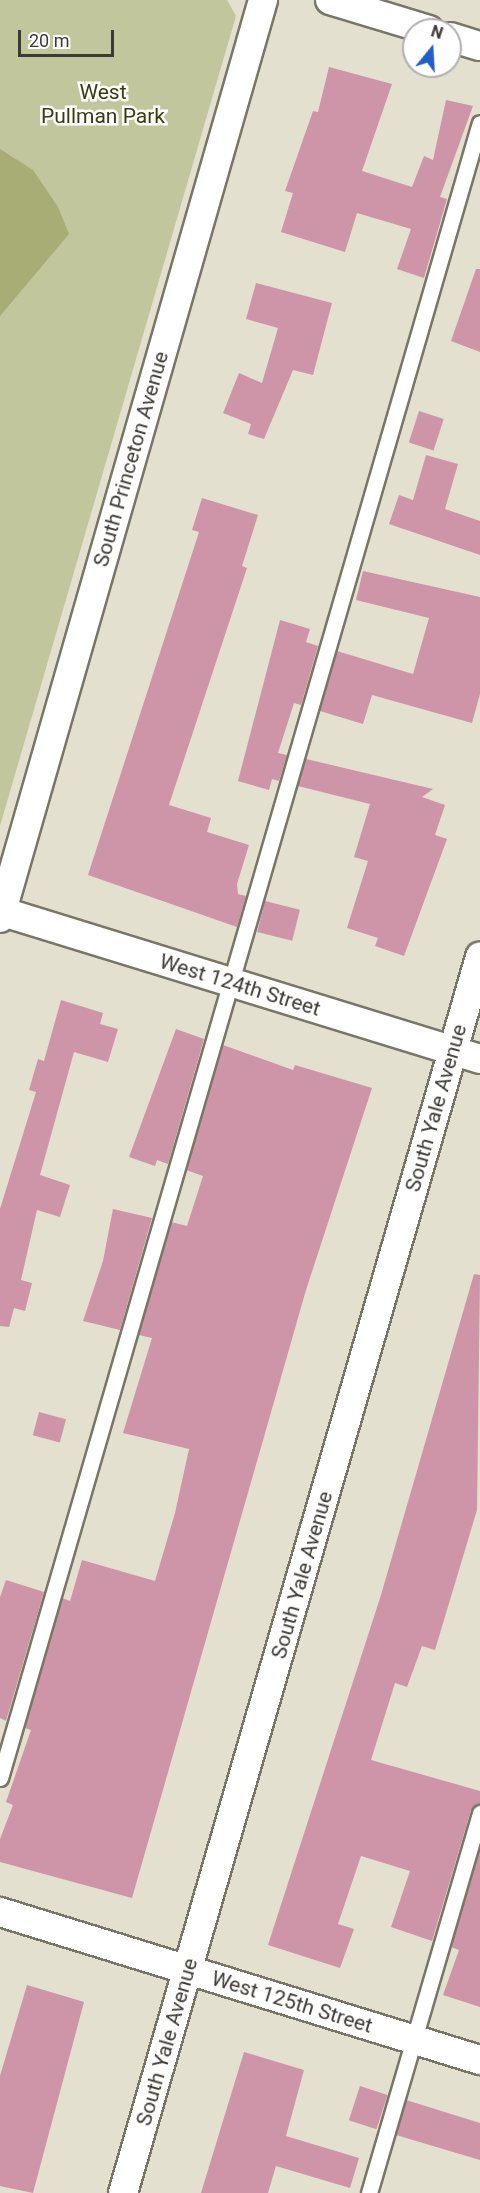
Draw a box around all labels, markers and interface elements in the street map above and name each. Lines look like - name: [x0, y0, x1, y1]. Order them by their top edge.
- scale bar: [21, 18, 117, 56]
- north arrow: [402, 18, 462, 78]
- text: N: [429, 22, 445, 43]
- text: 20 m: [29, 30, 69, 51]
- park label: West Pullman Park: [41, 79, 165, 129]
- street label: South Princeton Avenue: [88, 348, 174, 570]
- street label: West 124th Street: [157, 949, 323, 1021]
- street label: South Yale Avenue: [400, 1021, 472, 1195]
- street label: South Yale Avenue: [266, 1488, 338, 1662]
- street label: South Yale Avenue: [131, 1955, 203, 2129]
- street label: West 125th Street: [209, 1966, 375, 2038]

